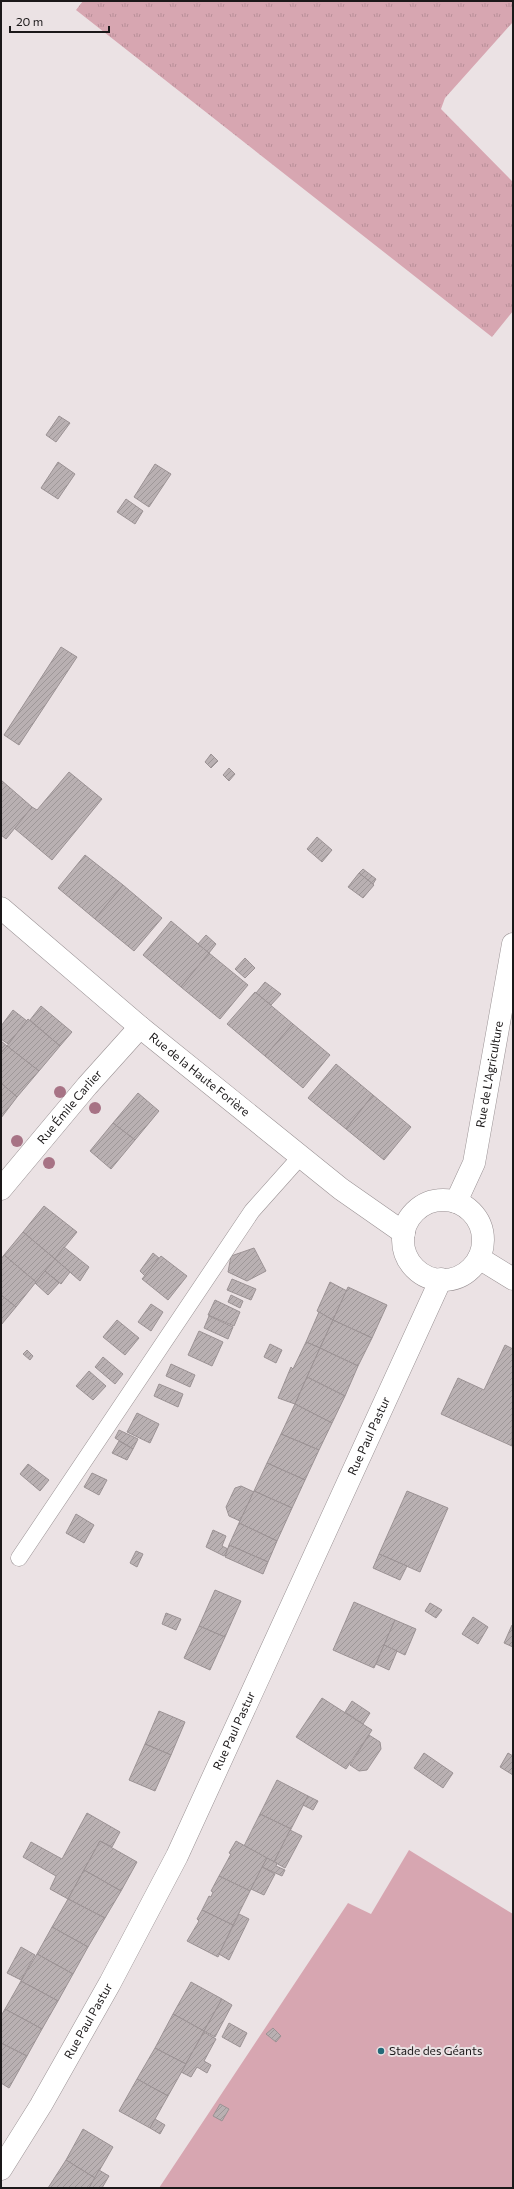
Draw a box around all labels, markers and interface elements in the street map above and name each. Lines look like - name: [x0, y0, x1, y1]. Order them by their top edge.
- scale bar: [10, 8, 109, 34]
- text: 20 m: [16, 14, 43, 28]
- street label: Rue de L'Agriculture: [472, 1020, 505, 1129]
- street label: Rue de la Haute Forière: [147, 1029, 253, 1119]
- street label: Rue Émile Carlier: [34, 1066, 104, 1146]
- street label: Rue Paul Pastur: [344, 1394, 392, 1477]
- street label: Rue Paul Pastur: [209, 1689, 258, 1772]
- street label: Rue Paul Pastur: [61, 1980, 115, 2061]
- place label: Stade des Géants: [389, 2043, 482, 2057]
- marker: Stade des Géants: [376, 2046, 386, 2056]

